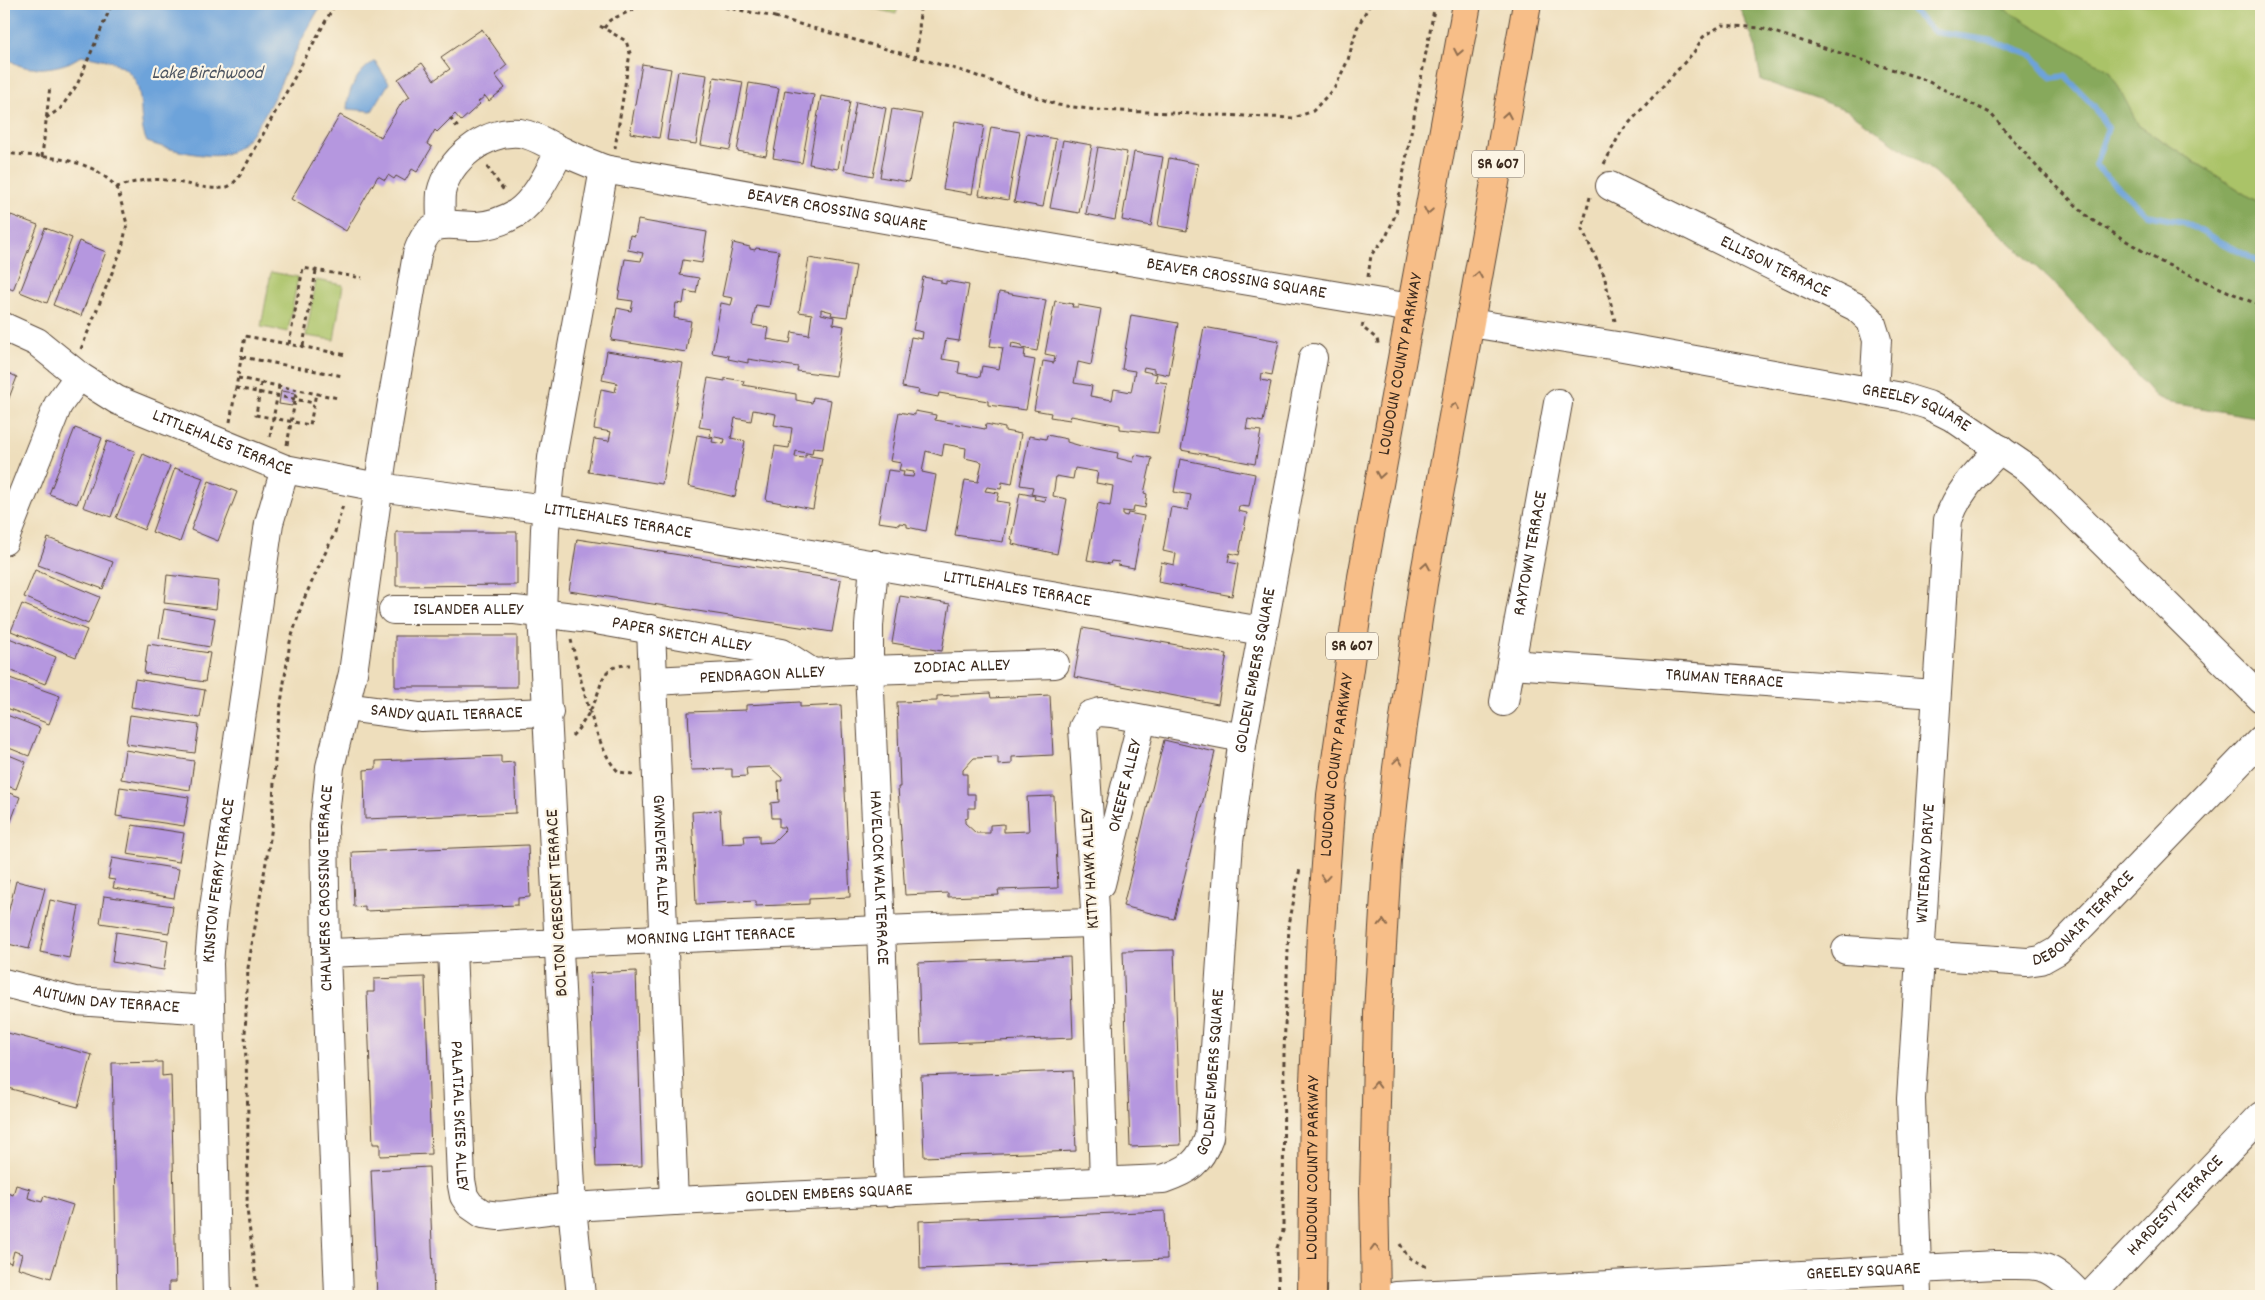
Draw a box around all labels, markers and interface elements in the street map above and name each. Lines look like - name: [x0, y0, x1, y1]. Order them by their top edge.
- one-way arrow: [1454, 47, 1464, 56]
- water label: Lake Birchwood: [151, 61, 265, 88]
- one-way arrow: [1502, 111, 1512, 120]
- road number: SR 607: [1472, 150, 1524, 178]
- street label: BEAVER CROSSING SQUARE: [745, 182, 929, 239]
- one-way arrow: [1424, 207, 1434, 216]
- street label: ELLISON TERRACE: [1716, 230, 1834, 305]
- street label: BEAVER CROSSING SQUARE: [1144, 252, 1328, 306]
- street label: LOUDOUN COUNTY PARKWAY: [1372, 270, 1430, 457]
- one-way arrow: [1473, 271, 1483, 280]
- street label: GREELEY SQUARE: [1860, 378, 1975, 439]
- one-way arrow: [1449, 402, 1459, 411]
- street label: LITTLEHALES TERRACE: [148, 403, 294, 483]
- one-way arrow: [1376, 470, 1386, 479]
- street label: RAYTOWN TERRACE: [1507, 489, 1554, 618]
- street label: LITTLEHALES TERRACE: [542, 496, 694, 546]
- one-way arrow: [1421, 562, 1431, 571]
- street label: LITTLEHALES TERRACE: [941, 564, 1093, 614]
- street label: GOLDEN EMBERS SQUARE: [1229, 586, 1283, 755]
- street label: ISLANDER ALLEY: [413, 598, 526, 623]
- street label: PAPER SKETCH ALLEY: [610, 611, 754, 660]
- road number: SR 607: [1326, 632, 1378, 659]
- street label: ZODIAC ALLEY: [914, 653, 1011, 681]
- street label: PENDRAGON ALLEY: [699, 660, 826, 691]
- street label: TRUMAN TERRACE: [1665, 662, 1784, 696]
- street label: LOUDOUN COUNTY PARKWAY: [1314, 670, 1361, 857]
- street label: SANDY QUAIL TERRACE: [369, 698, 523, 730]
- street label: OKEEFE ALLEY: [1102, 736, 1149, 835]
- one-way arrow: [1392, 757, 1403, 765]
- street label: CHALMERS CROSSING TERRACE: [311, 784, 341, 992]
- street label: HAVELOCK WALK TERRACE: [862, 790, 895, 965]
- street label: GWYNEVERE ALLEY: [645, 794, 675, 917]
- street label: KINSTON FERRY TERRACE: [197, 797, 242, 964]
- street label: WINTERDAY DRIVE: [1910, 803, 1942, 924]
- street label: KITTY HAWK ALLEY: [1075, 807, 1107, 930]
- street label: BOLTON CRESCENT TERRACE: [541, 809, 575, 997]
- street label: DEBONAIR TERRACE: [2031, 865, 2140, 974]
- one-way arrow: [1320, 874, 1331, 882]
- one-way arrow: [1378, 918, 1389, 926]
- street label: MORNING LIGHT TERRACE: [626, 921, 795, 953]
- street label: AUTUMN DAY TERRACE: [30, 978, 180, 1020]
- street label: GOLDEN EMBERS SQUARE: [1190, 989, 1231, 1161]
- street label: PALATIAL SKIES ALLEY: [443, 1040, 476, 1195]
- street label: LOUDOUN COUNTY PARKWAY: [1300, 1074, 1327, 1260]
- one-way arrow: [1371, 1081, 1381, 1088]
- street label: HARDESTY TERRACE: [2121, 1150, 2230, 1262]
- street label: GOLDEN EMBERS SQUARE: [745, 1178, 913, 1210]
- one-way arrow: [1369, 1243, 1380, 1251]
- street label: GREELEY SQUARE: [1806, 1256, 1921, 1287]

